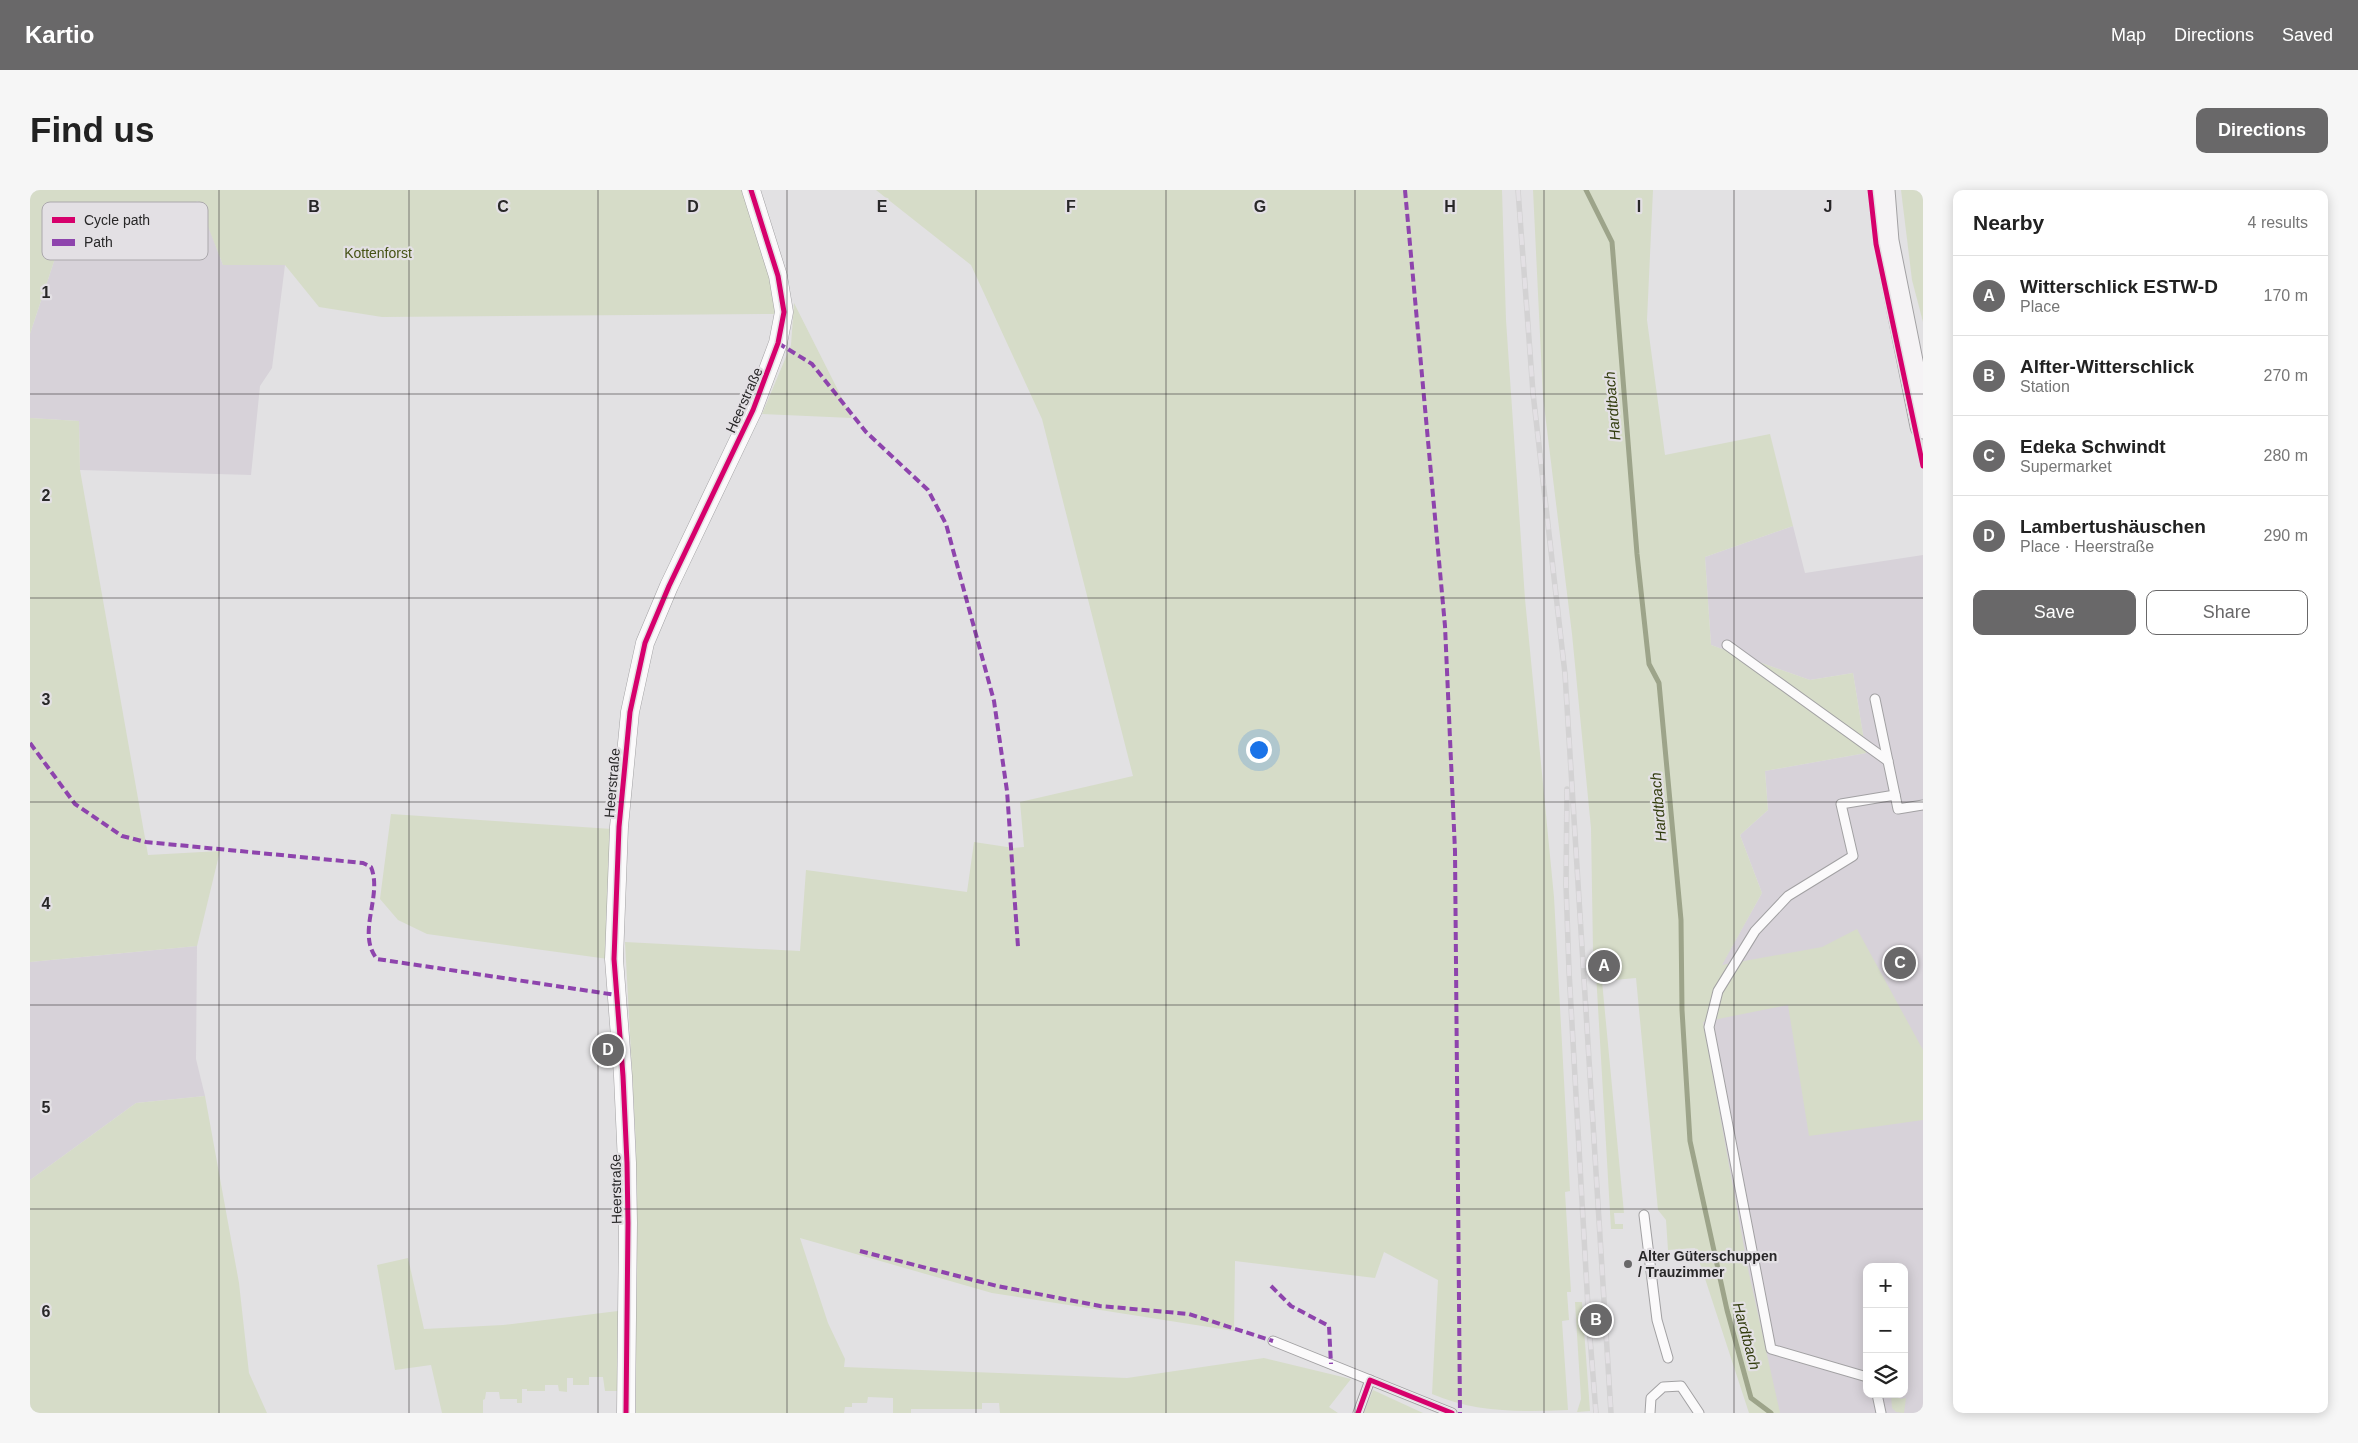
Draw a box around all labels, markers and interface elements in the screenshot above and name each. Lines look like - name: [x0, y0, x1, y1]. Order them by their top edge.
- text: Kartio: [25, 21, 94, 48]
- text: Map: [2111, 25, 2146, 45]
- text: Directions: [2174, 25, 2254, 45]
- text: Saved: [2282, 25, 2333, 45]
- button: Directions: [2196, 108, 2328, 153]
- text: Find us: [30, 110, 154, 149]
- text: B: [308, 198, 320, 215]
- text: C: [497, 198, 509, 215]
- text: D: [687, 198, 699, 215]
- text: E: [877, 198, 888, 215]
- text: F: [1066, 198, 1076, 215]
- text: G: [1254, 198, 1266, 215]
- text: H: [1444, 198, 1456, 215]
- text: I: [1637, 198, 1641, 215]
- text: J: [1824, 198, 1832, 215]
- legend: [42, 202, 208, 260]
- text: Nearby: [1973, 211, 2044, 234]
- text: Cycle path: [84, 212, 150, 228]
- text: 4 results: [2248, 214, 2308, 231]
- text: Path: [84, 234, 113, 250]
- park label: Kottenforst: [344, 245, 412, 261]
- text: Witterschlick ESTW-D: [2020, 276, 2218, 297]
- text: 1: [42, 284, 51, 301]
- text: A: [1983, 287, 1995, 304]
- text: 170 m: [2264, 287, 2308, 304]
- text: Place: [2020, 298, 2060, 315]
- text: Alfter-Witterschlick: [2020, 356, 2194, 377]
- street label: Heerstraße: [722, 365, 766, 435]
- text: B: [1983, 367, 1995, 384]
- text: 270 m: [2264, 367, 2308, 384]
- water label: Hardtbach: [1601, 371, 1623, 441]
- text: Station: [2020, 378, 2070, 395]
- text: Edeka Schwindt: [2020, 436, 2166, 457]
- text: C: [1983, 447, 1995, 464]
- text: 280 m: [2264, 447, 2308, 464]
- text: Supermarket: [2020, 458, 2112, 475]
- text: 2: [42, 487, 51, 504]
- text: Lambertushäuschen: [2020, 516, 2206, 537]
- text: D: [1983, 527, 1995, 544]
- text: 290 m: [2264, 527, 2308, 544]
- text: Place · Heerstraße: [2020, 538, 2154, 555]
- button: Save: [1973, 590, 2136, 635]
- button: Share: [2146, 590, 2308, 635]
- text: 3: [42, 691, 51, 708]
- your location: [1246, 737, 1272, 763]
- street label: Heerstraße: [601, 747, 623, 819]
- water label: Hardtbach: [1647, 772, 1669, 842]
- text: 4: [42, 895, 51, 912]
- pin: C: [1884, 944, 1916, 982]
- pin: A: [1588, 947, 1620, 985]
- pin: D: [592, 1031, 624, 1069]
- text: 5: [42, 1099, 51, 1116]
- street label: Heerstraße: [607, 1154, 625, 1224]
- place label: Alter Güterschuppen / Trauzimmer: [1638, 1248, 1777, 1280]
- marker: Alter Güterschuppen / Trauzimmer: [1622, 1258, 1634, 1270]
- map controls: [1863, 1263, 1908, 1398]
- button: +: [1863, 1263, 1908, 1308]
- water label: Hardtbach: [1730, 1300, 1764, 1372]
- pin: B: [1580, 1301, 1612, 1339]
- text: 6: [42, 1303, 51, 1320]
- button: −: [1863, 1308, 1908, 1353]
- button: layers: [1863, 1353, 1908, 1398]

